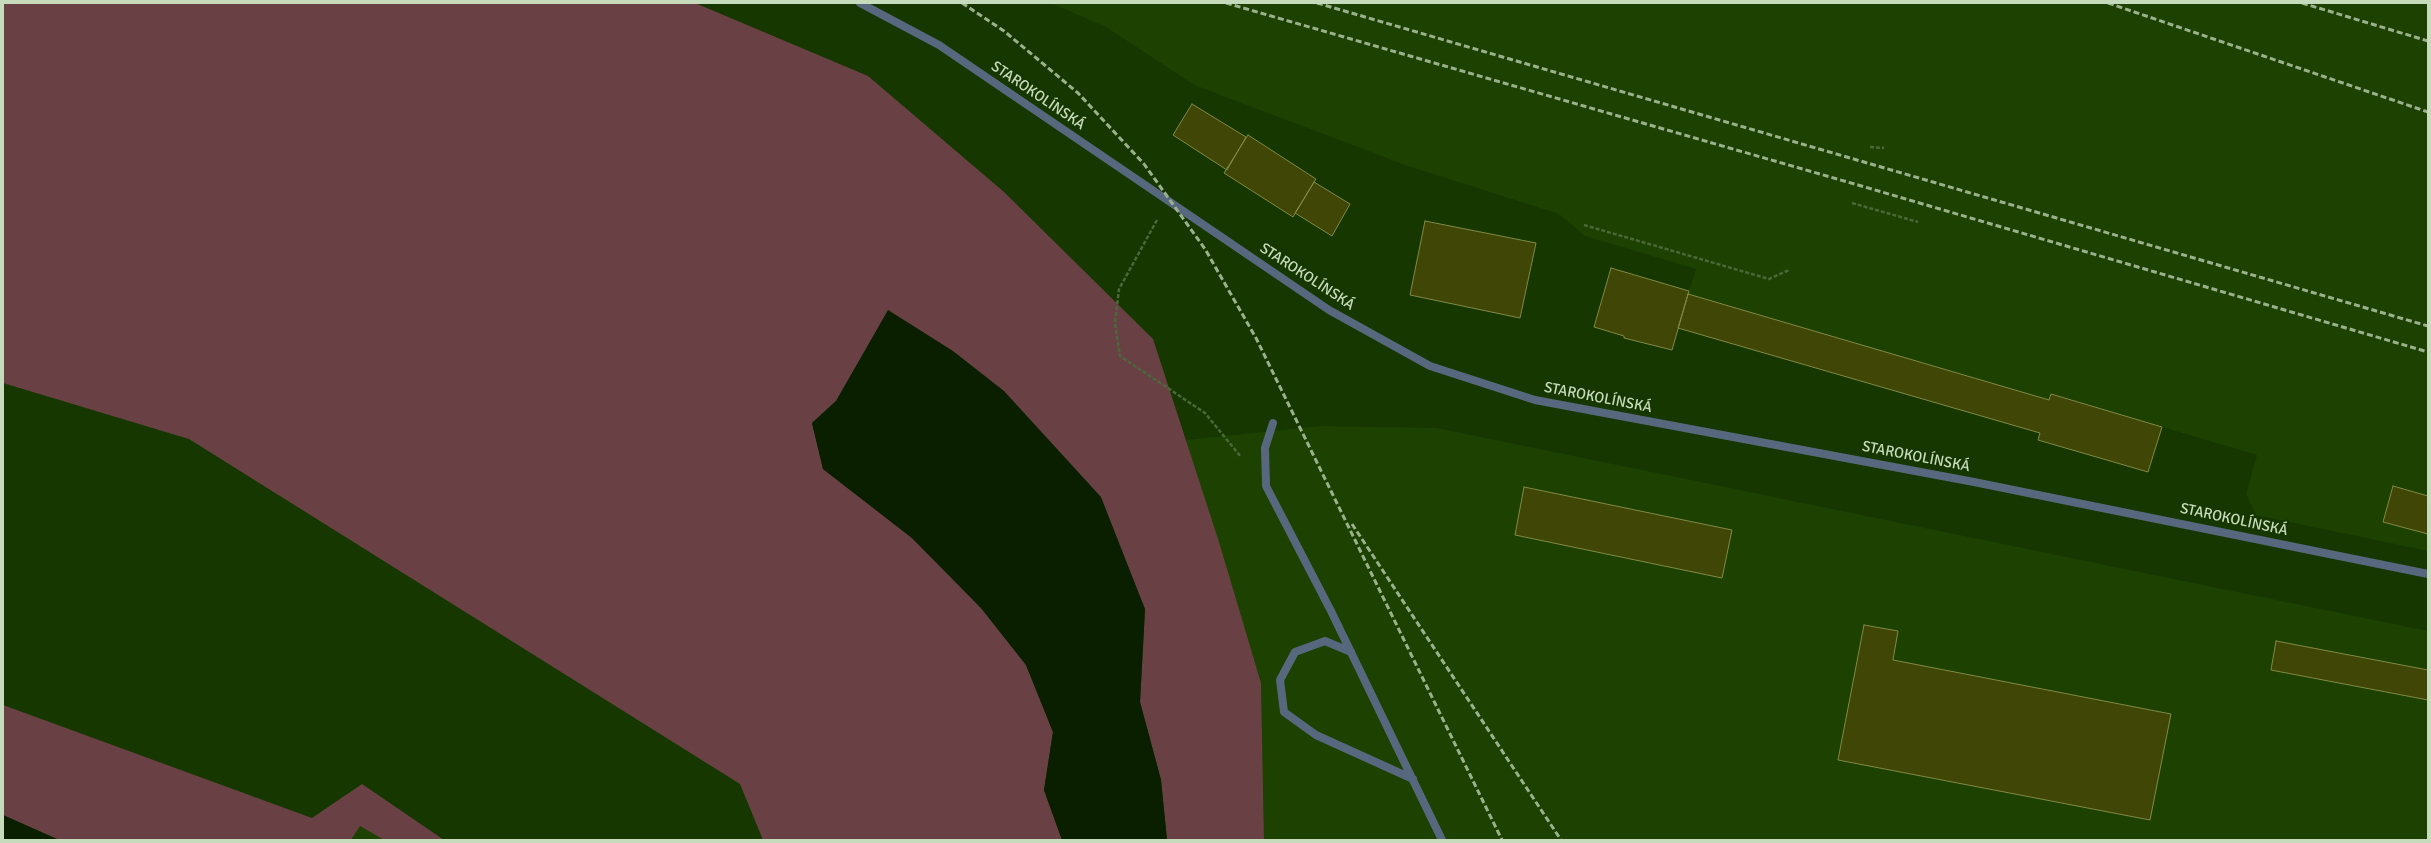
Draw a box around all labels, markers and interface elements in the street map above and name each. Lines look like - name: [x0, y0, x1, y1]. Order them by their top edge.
- street label: STAROKOLÍNSKÁ: [988, 58, 1088, 134]
- street label: STAROKOLÍNSKÁ: [1256, 240, 1358, 314]
- street label: STAROKOLÍNSKÁ: [1542, 379, 1654, 417]
- street label: STAROKOLÍNSKÁ: [1860, 438, 1972, 476]
- street label: STAROKOLÍNSKÁ: [2179, 500, 2289, 540]

